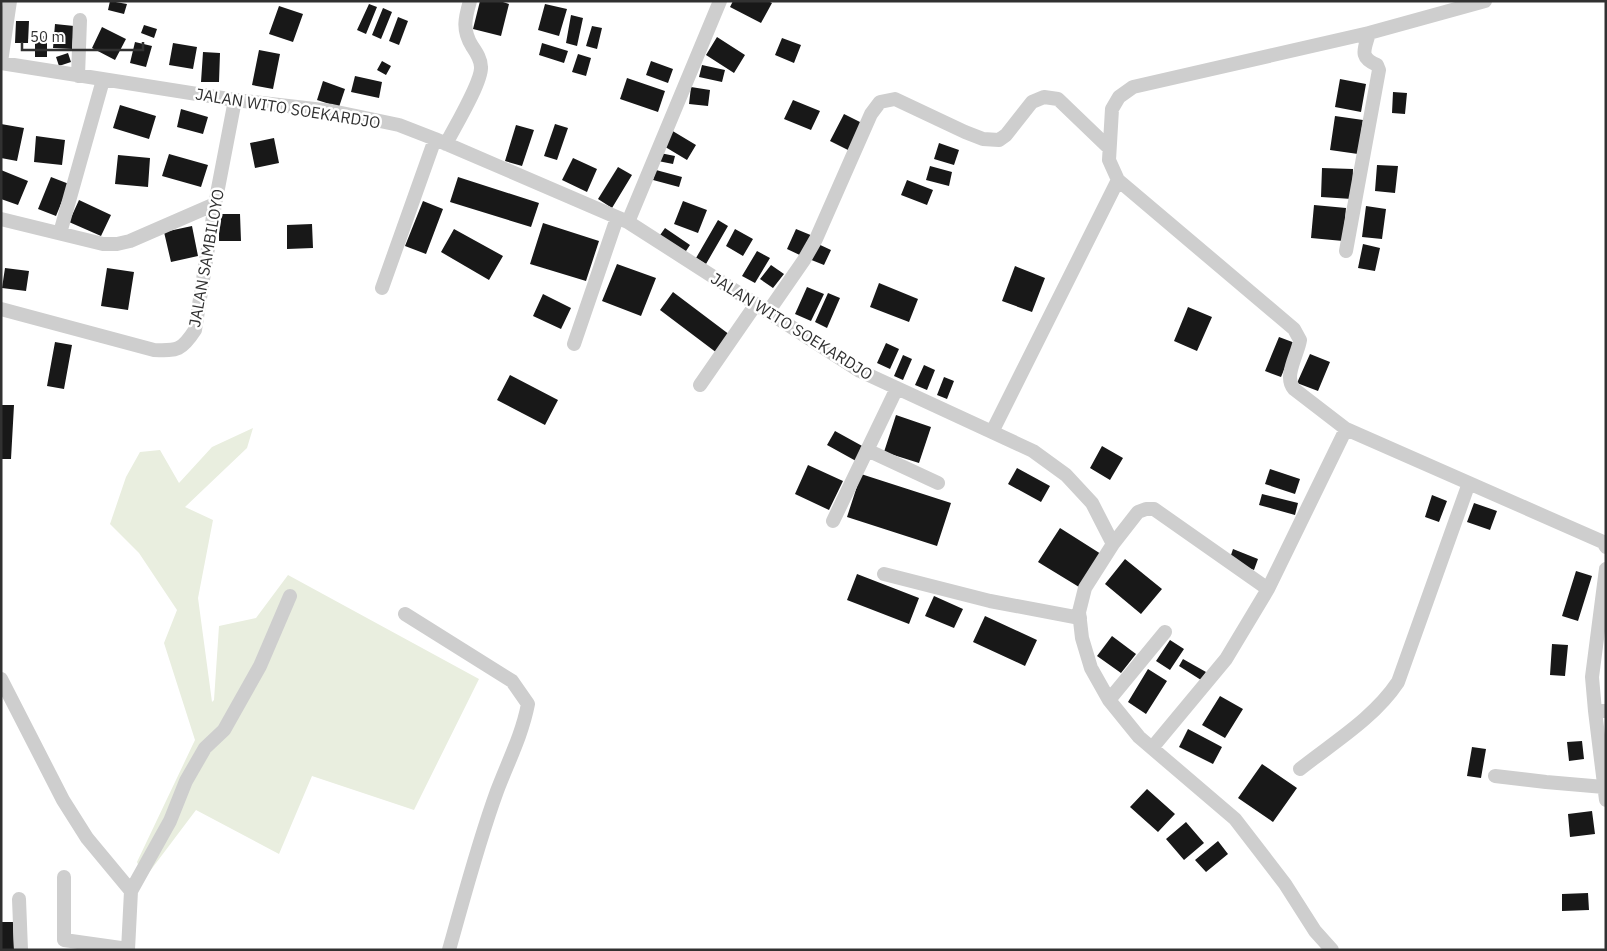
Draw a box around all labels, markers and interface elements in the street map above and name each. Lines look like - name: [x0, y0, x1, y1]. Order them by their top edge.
- scale bar: [22, 20, 144, 52]
- text: 50 m: [30, 27, 65, 46]
- street label: JALAN WITO SOEKARDJO: [194, 83, 382, 133]
- street label: JALAN SAMBILOYO: [184, 187, 228, 329]
- street label: JALAN WITO SOEKARDJO: [707, 268, 877, 384]

